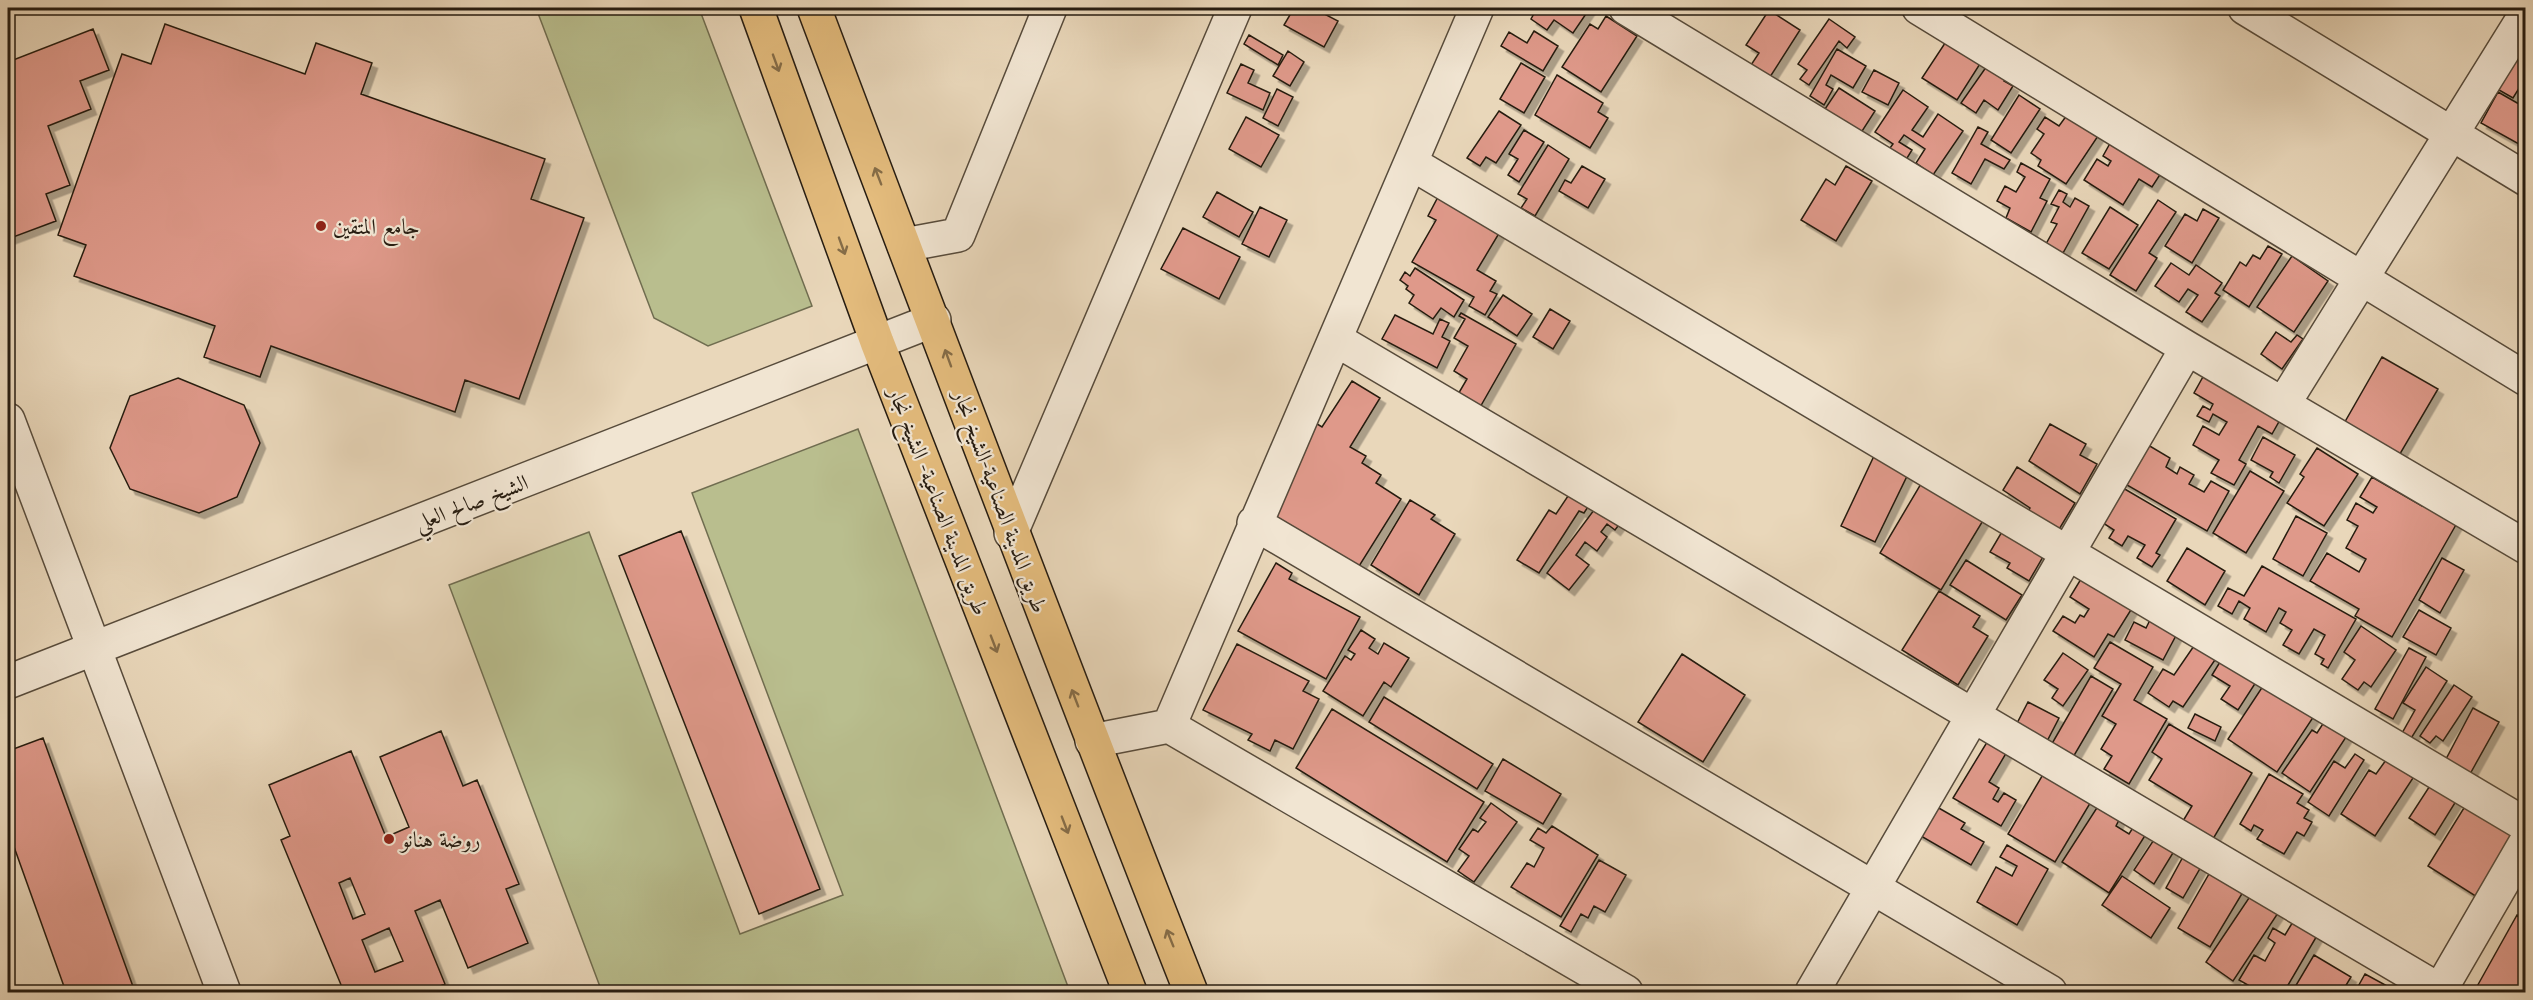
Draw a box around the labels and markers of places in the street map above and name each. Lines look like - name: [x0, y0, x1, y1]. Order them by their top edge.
- place label: جامع المتقين: [333, 217, 420, 246]
- marker: جامع المتقين: [314, 219, 328, 233]
- place label: روضة هنانو: [399, 830, 481, 853]
- marker: روضة هنانو: [382, 832, 396, 846]

